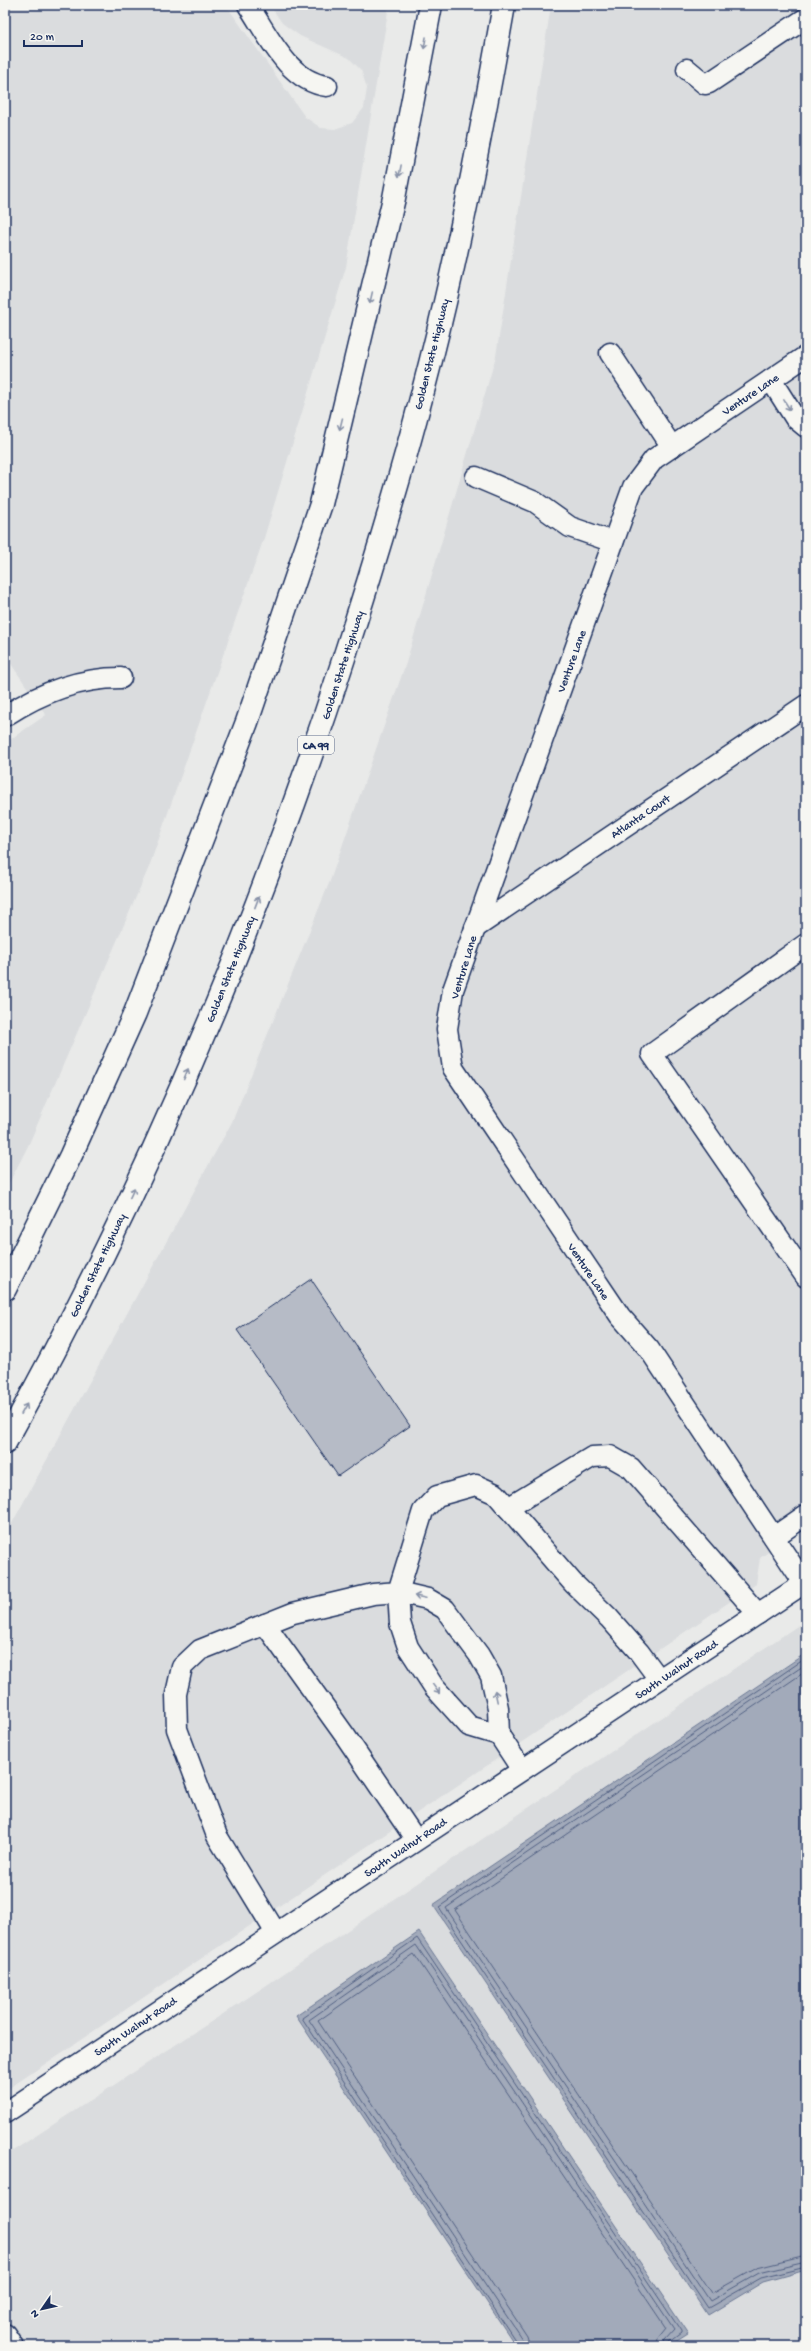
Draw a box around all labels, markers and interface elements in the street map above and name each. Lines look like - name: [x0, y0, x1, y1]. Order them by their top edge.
- scale bar: [24, 22, 82, 48]
- text: 20 m: [30, 31, 55, 45]
- one-way arrow: [421, 37, 429, 50]
- one-way arrow: [395, 164, 403, 177]
- one-way arrow: [367, 291, 374, 304]
- street label: Golden State Highway: [412, 297, 454, 411]
- street label: Venture Lane: [719, 371, 783, 420]
- one-way arrow: [783, 399, 791, 410]
- one-way arrow: [336, 417, 344, 430]
- street label: Golden State Highway: [320, 609, 368, 722]
- street label: Venture Lane: [555, 628, 591, 696]
- road number: CA 99: [298, 736, 334, 754]
- street label: Atlanta Court: [609, 792, 674, 843]
- one-way arrow: [253, 897, 261, 909]
- street label: Golden State Highway: [204, 914, 260, 1025]
- street label: Venture Lane: [448, 934, 481, 1002]
- one-way arrow: [183, 1069, 191, 1081]
- one-way arrow: [129, 1187, 136, 1199]
- street label: Golden State Highway: [68, 1212, 130, 1320]
- street label: Venture Lane: [563, 1240, 612, 1304]
- one-way arrow: [21, 1403, 28, 1415]
- one-way arrow: [414, 1592, 427, 1600]
- street label: South Walnut Road: [633, 1637, 722, 1703]
- one-way arrow: [432, 1683, 440, 1694]
- one-way arrow: [491, 1690, 499, 1703]
- street label: South Walnut Road: [362, 1815, 451, 1881]
- street label: South Walnut Road: [92, 1994, 181, 2060]
- north arrow: [22, 2289, 62, 2329]
- text: N: [28, 2307, 42, 2320]

